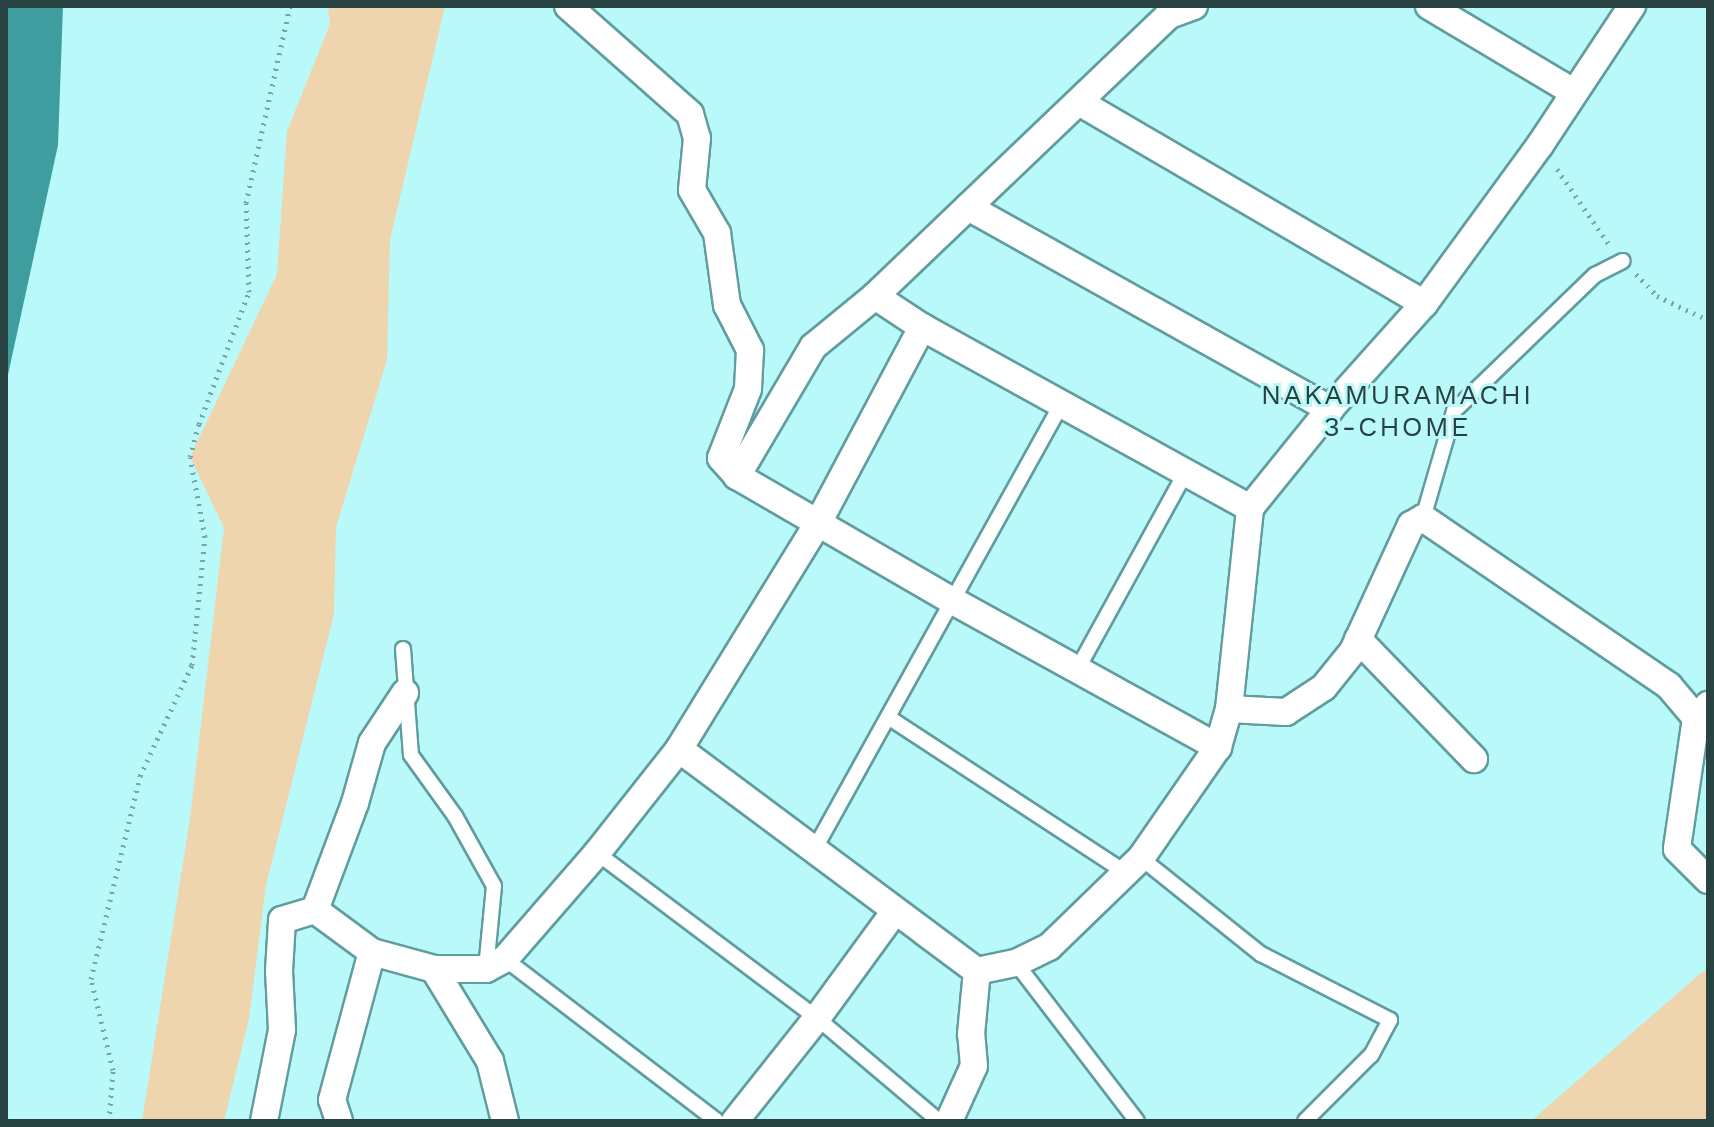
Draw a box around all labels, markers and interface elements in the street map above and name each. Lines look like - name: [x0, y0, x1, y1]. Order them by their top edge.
- district label: NAKAMURAMACHI 3-CHOME: [1261, 378, 1533, 444]

